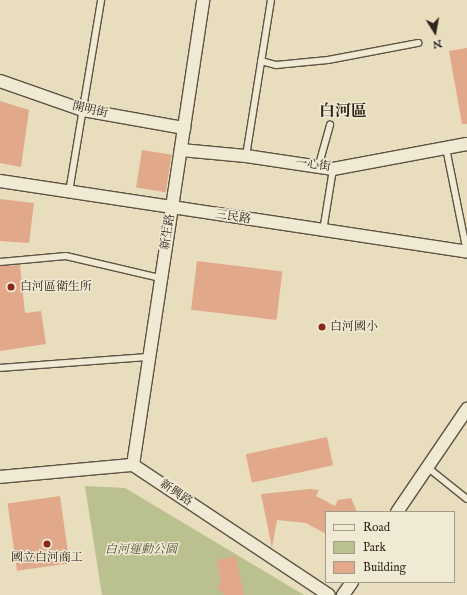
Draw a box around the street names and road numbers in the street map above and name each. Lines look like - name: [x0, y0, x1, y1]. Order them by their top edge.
- street label: 開明街: [71, 99, 109, 121]
- street label: 一心街: [294, 156, 332, 174]
- street label: 三民路: [214, 207, 252, 227]
- street label: 新生路: [158, 213, 178, 251]
- street label: 新興路: [157, 477, 195, 509]

